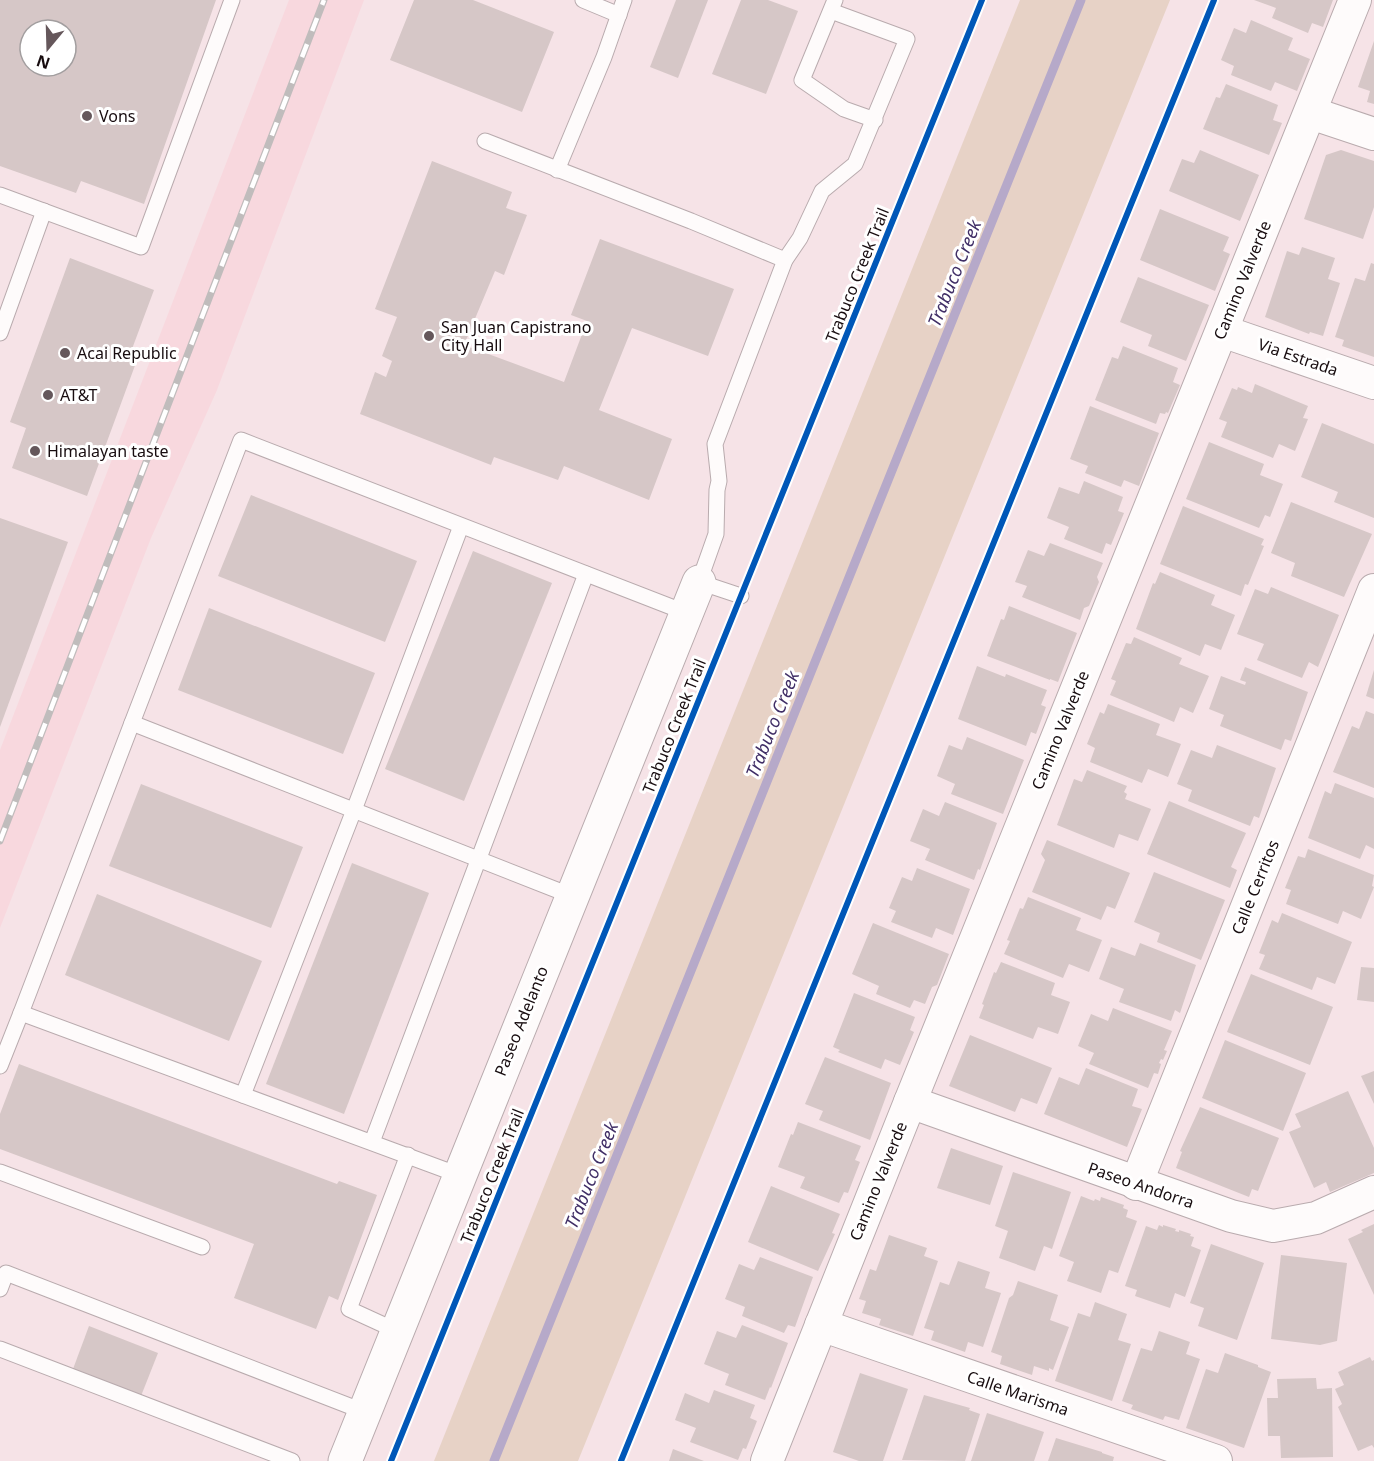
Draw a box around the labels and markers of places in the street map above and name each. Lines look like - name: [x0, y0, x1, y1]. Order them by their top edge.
- place label: Vons: [99, 105, 136, 127]
- marker: Vons: [80, 109, 94, 123]
- place label: San Juan Capistrano City Hall: [441, 316, 591, 356]
- marker: San Juan Capistrano City Hall: [422, 329, 436, 343]
- place label: Acai Republic: [77, 342, 177, 364]
- marker: Acai Republic: [58, 346, 72, 360]
- place label: AT&T: [60, 384, 97, 406]
- marker: AT&T: [41, 388, 55, 402]
- place label: Himalayan taste: [47, 440, 168, 462]
- marker: Himalayan taste: [28, 444, 42, 458]

